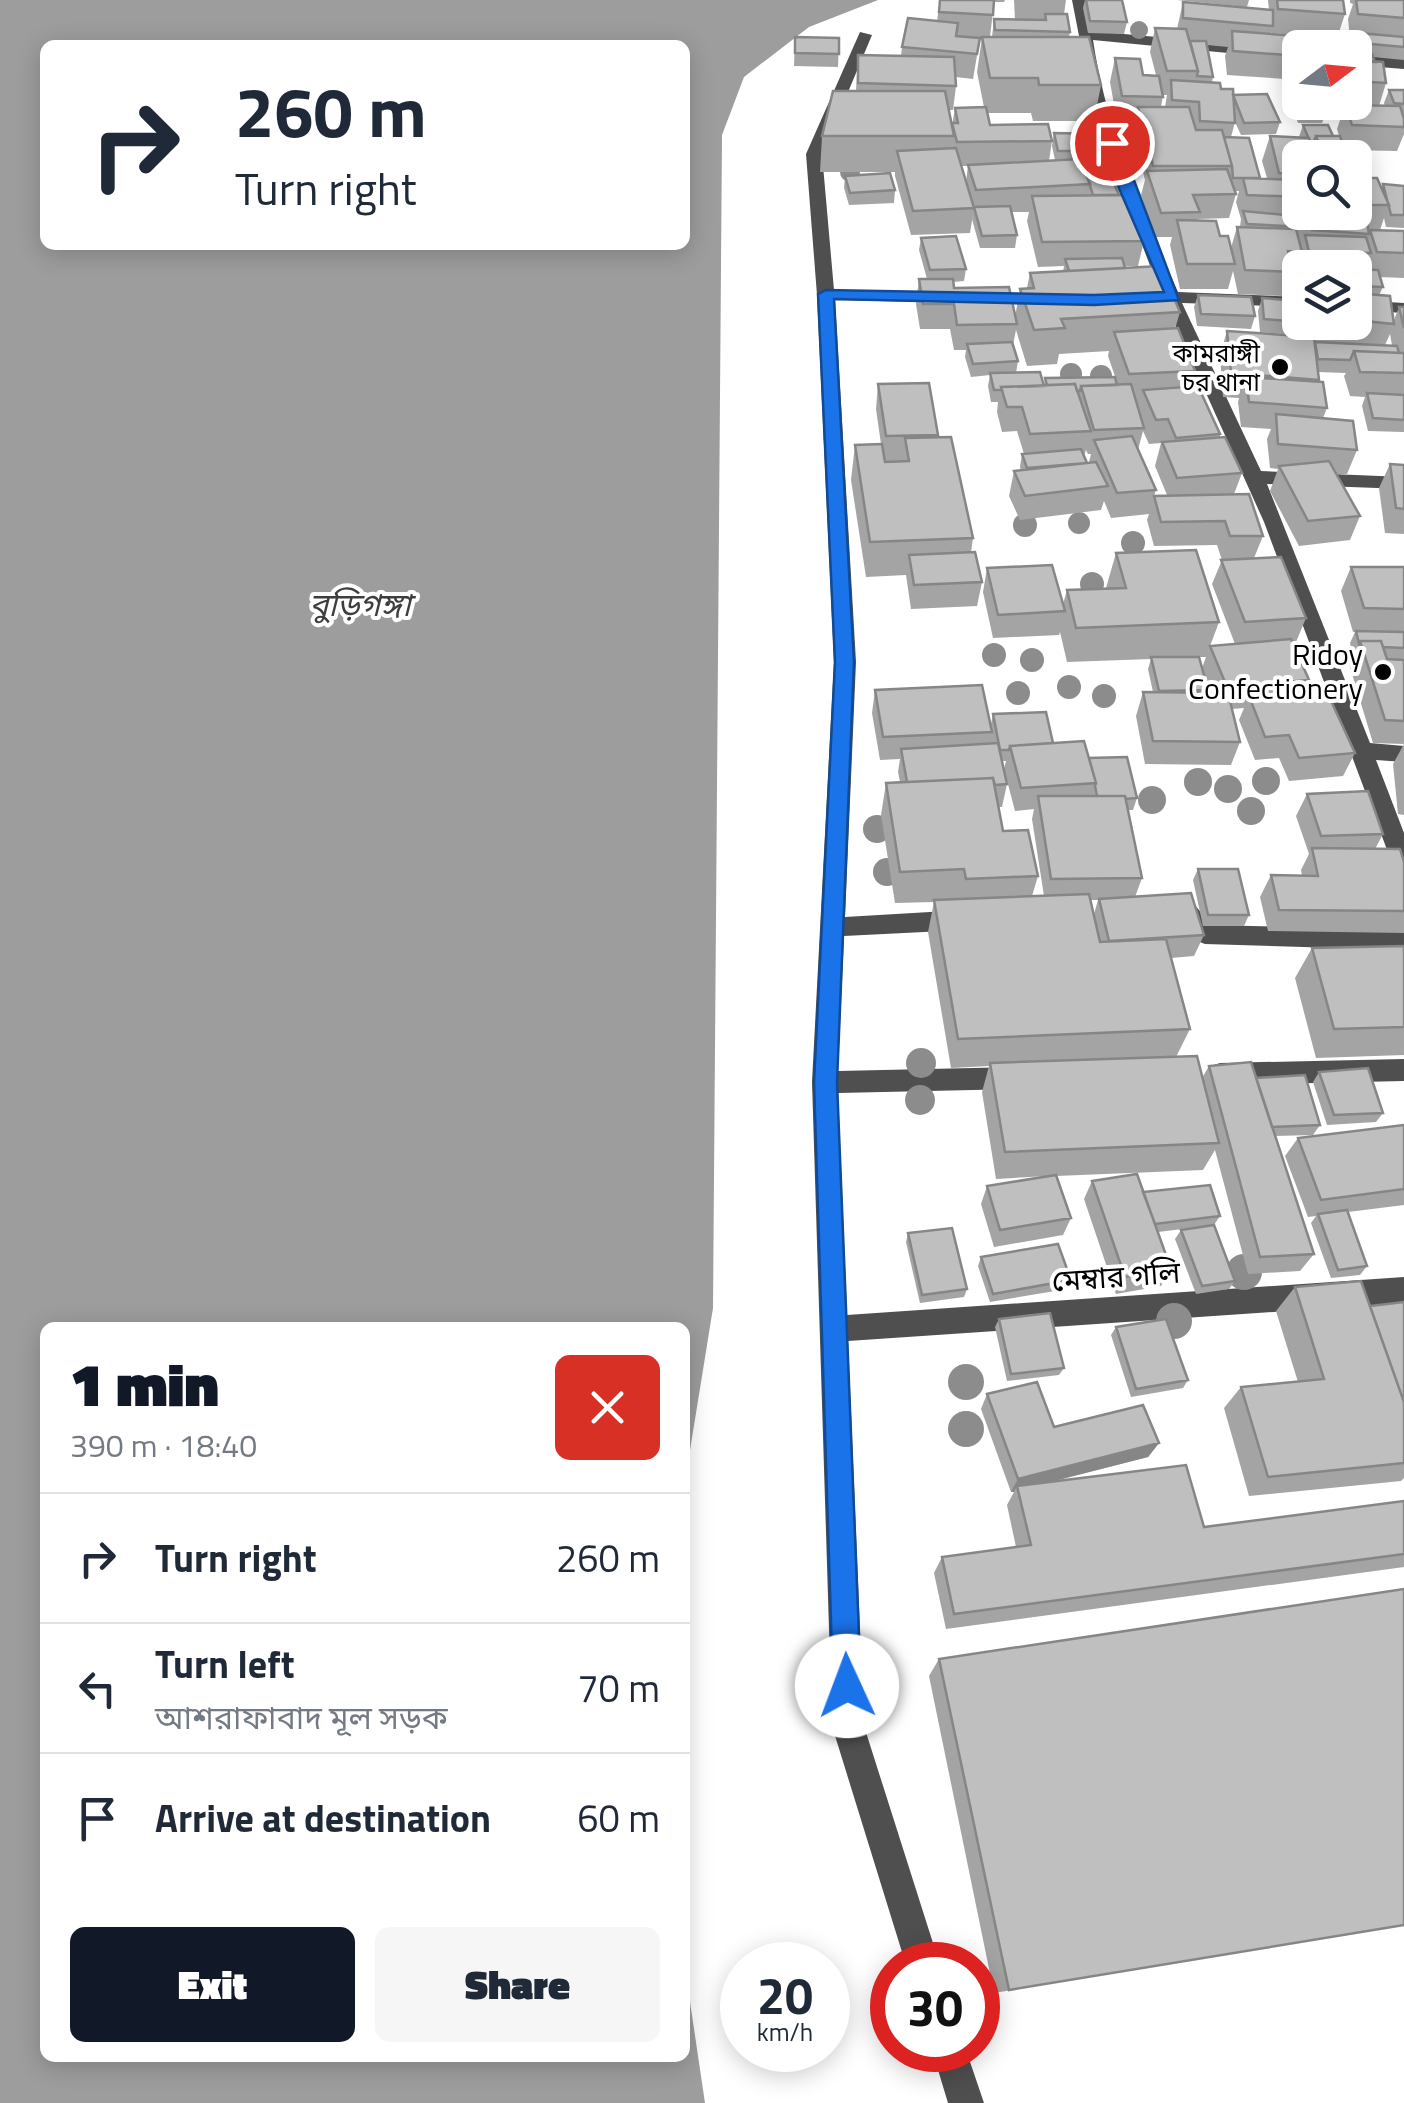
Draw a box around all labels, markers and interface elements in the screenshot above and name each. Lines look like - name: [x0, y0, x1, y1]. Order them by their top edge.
- north arrow: [1282, 30, 1372, 120]
- map controls: [1282, 30, 1372, 340]
- text: 260 m: [235, 58, 427, 164]
- icon: right: [70, 80, 200, 210]
- pin: [1070, 101, 1155, 186]
- icon: arrive: [1085, 116, 1140, 171]
- button: search: [1282, 140, 1372, 230]
- text: Turn right: [235, 154, 417, 222]
- button: layers: [1282, 250, 1372, 340]
- place label: কামরাঙ্গী চর থানা: [1171, 334, 1260, 401]
- marker: কামরাঙ্গী চর থানা: [1269, 356, 1291, 378]
- water label: বুড়িগঙ্গা: [309, 580, 416, 628]
- place label: Ridoy Confectionery: [1188, 631, 1363, 711]
- marker: Ridoy Confectionery: [1372, 661, 1394, 683]
- street label: মেম্বার গলি: [1050, 1248, 1183, 1303]
- text: 1 min: [70, 1338, 219, 1429]
- button: close: [555, 1355, 660, 1460]
- text: 390 m · 18:40: [70, 1421, 257, 1469]
- text: Turn right: [155, 1529, 317, 1587]
- text: 260 m: [556, 1529, 660, 1587]
- icon: right: [70, 1531, 125, 1586]
- position arrow: [795, 1634, 899, 1738]
- text: Turn left: [155, 1635, 295, 1693]
- text: 70 m: [577, 1659, 660, 1717]
- icon: left: [70, 1661, 125, 1716]
- text: আশরাফাবাদ মূল সড়ক: [155, 1693, 448, 1741]
- text: Arrive at destination: [155, 1789, 491, 1847]
- text: 60 m: [577, 1789, 660, 1847]
- icon: arrive: [70, 1791, 125, 1846]
- button: Exit: [70, 1927, 355, 2042]
- button: Share: [375, 1927, 660, 2042]
- speed limit sign: 30: [870, 1942, 1000, 2072]
- text: 20: [757, 1957, 813, 2033]
- text: km/h: [757, 2013, 813, 2051]

